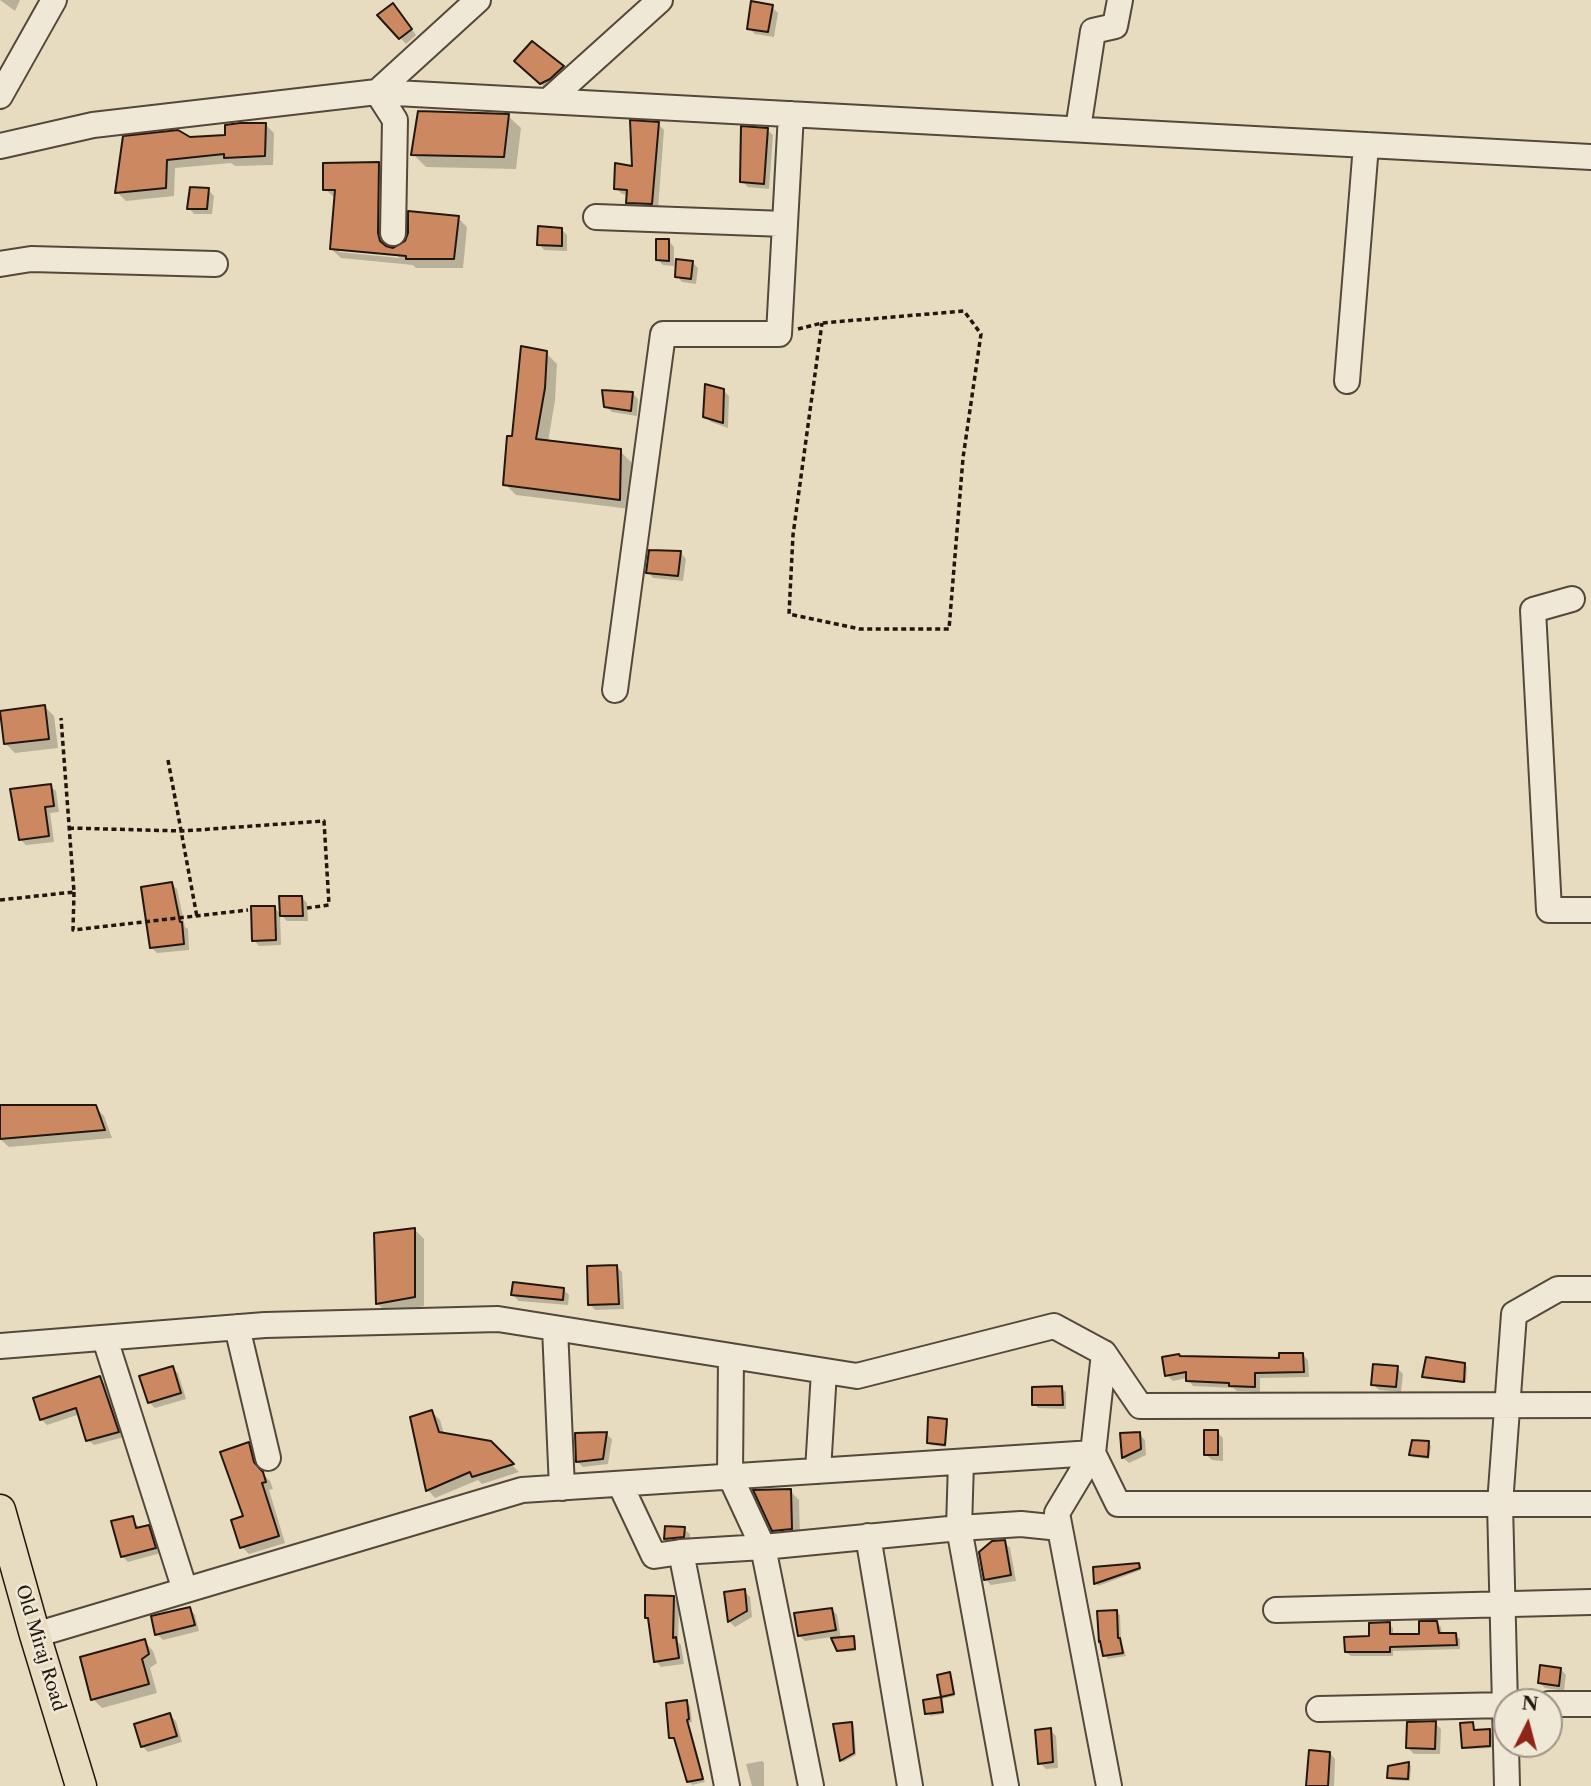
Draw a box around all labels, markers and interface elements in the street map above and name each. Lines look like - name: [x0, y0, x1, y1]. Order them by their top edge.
- street label: Old Miraj Road: [11, 1582, 69, 1714]
- north arrow: [1493, 1688, 1563, 1758]
- text: N: [1521, 1691, 1539, 1716]

